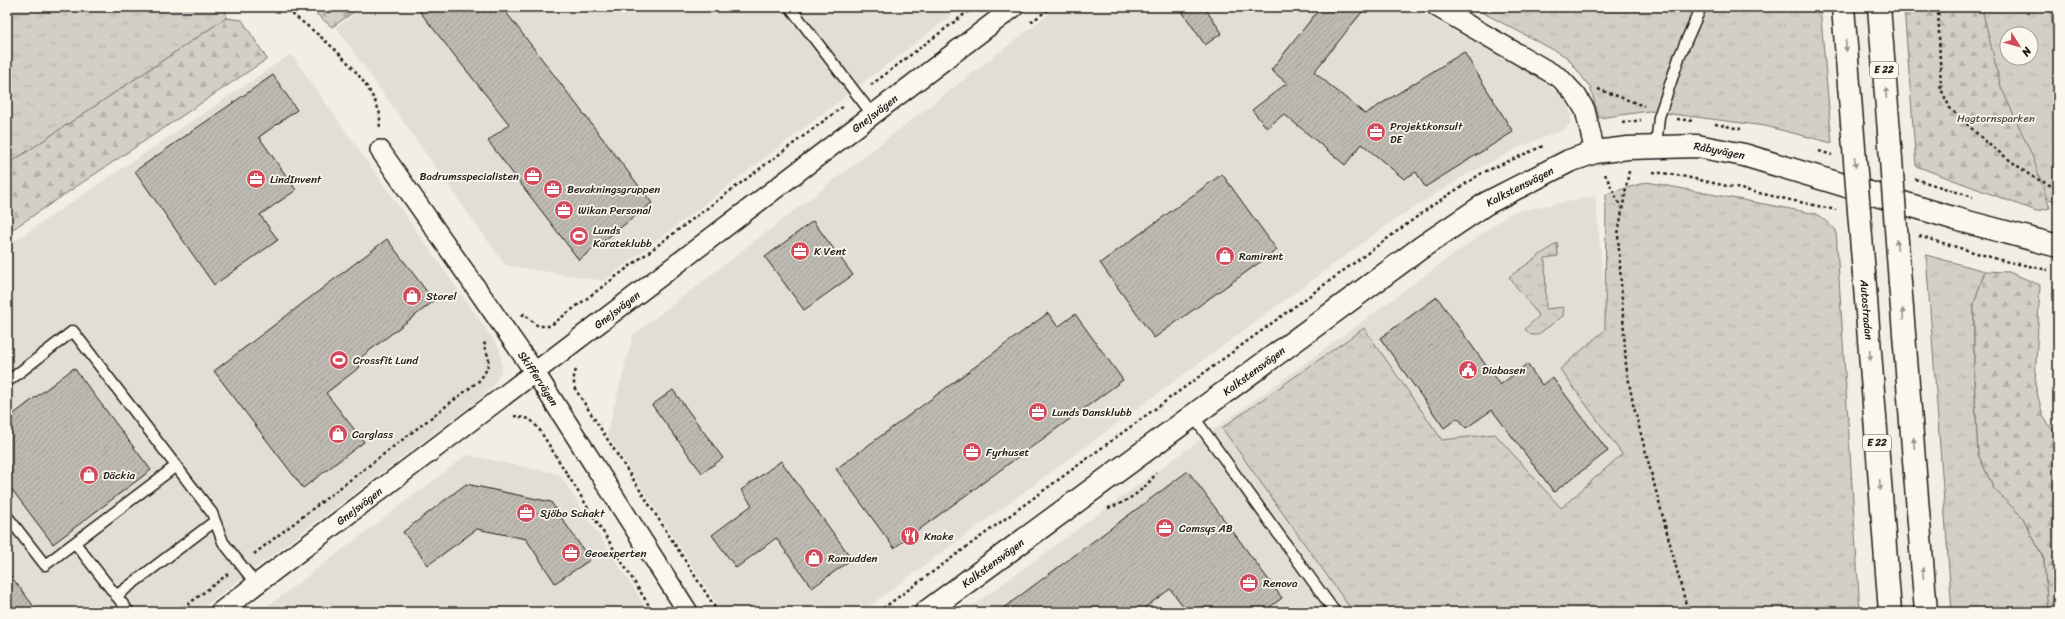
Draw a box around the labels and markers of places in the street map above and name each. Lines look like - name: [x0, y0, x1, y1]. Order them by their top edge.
- place label: Projektkonsult DE: [1390, 117, 1463, 149]
- office icon: Projektkonsult DE: [1365, 121, 1387, 143]
- office icon: Badrumsspecialisten: [522, 165, 544, 187]
- place label: Badrumsspecialisten: [420, 167, 519, 186]
- office icon: LindInvent: [245, 168, 267, 190]
- place label: LindInvent: [270, 170, 322, 189]
- office icon: Bevakningsgruppen: [542, 178, 564, 200]
- place label: Bevakningsgruppen: [567, 180, 660, 199]
- office icon: Wikan Personal: [553, 199, 575, 221]
- place label: Wikan Personal: [578, 201, 652, 220]
- place label: Lunds Karateklubb: [593, 221, 652, 253]
- sports icon: Lunds Karateklubb: [568, 225, 590, 247]
- office icon: K Vent: [789, 240, 811, 262]
- place label: K Vent: [814, 242, 847, 261]
- shop icon: Ramirent: [1214, 245, 1236, 267]
- place label: Ramirent: [1239, 247, 1283, 266]
- shop icon: Storel: [401, 285, 423, 307]
- place label: Storel: [426, 287, 457, 306]
- sports icon: Crossfit Lund: [328, 349, 350, 371]
- place label: Crossfit Lund: [353, 351, 419, 370]
- public building icon: Diabasen: [1457, 359, 1479, 381]
- place label: Diabasen: [1482, 361, 1525, 380]
- office icon: Lunds Dansklubb: [1027, 401, 1049, 423]
- place label: Lunds Dansklubb: [1052, 403, 1132, 422]
- shop icon: Carglass: [327, 423, 349, 445]
- place label: Carglass: [352, 425, 394, 444]
- office icon: Fyrhuset: [961, 441, 983, 463]
- place label: Fyrhuset: [986, 443, 1030, 462]
- shop icon: Däckia: [78, 464, 100, 486]
- place label: Däckia: [103, 466, 135, 485]
- office icon: Sjöbo Schakt: [515, 502, 537, 524]
- place label: Sjöbo Schakt: [540, 504, 605, 523]
- office icon: Comsys AB: [1154, 517, 1176, 539]
- place label: Comsys AB: [1179, 519, 1233, 538]
- restaurant icon: Knake: [899, 525, 921, 547]
- place label: Knake: [924, 527, 954, 546]
- office icon: Geoexperten: [560, 542, 582, 564]
- place label: Geoexperten: [585, 544, 646, 563]
- shop icon: Ramudden: [803, 547, 825, 569]
- place label: Ramudden: [828, 549, 877, 568]
- office icon: Renova: [1238, 572, 1260, 594]
- place label: Renova: [1263, 574, 1298, 593]

